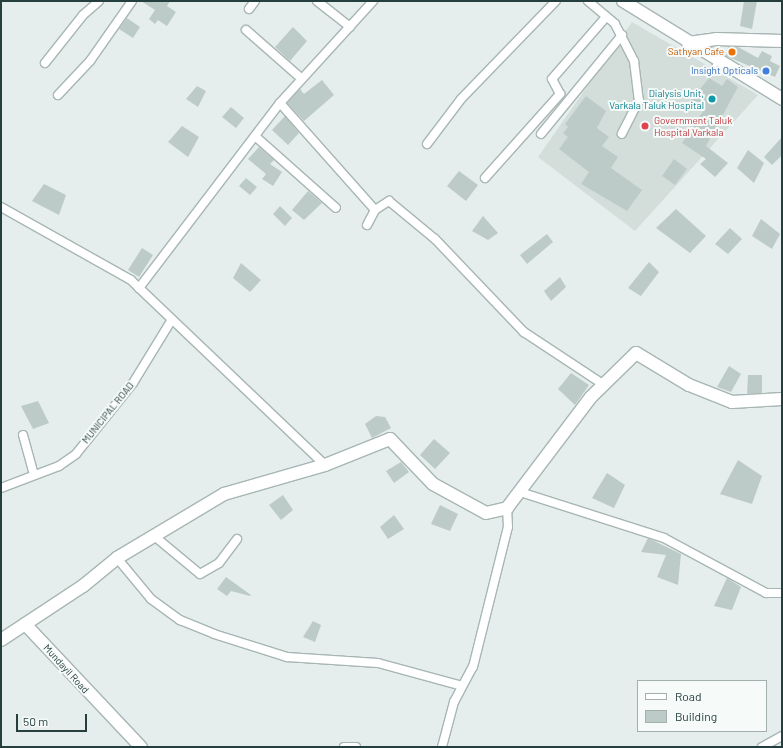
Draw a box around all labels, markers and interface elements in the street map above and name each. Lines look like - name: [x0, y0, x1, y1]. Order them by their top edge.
- place label: Sathyan Cafe: [668, 46, 724, 58]
- marker: Sathyan Cafe: [727, 47, 737, 57]
- place label: Insight Opticals: [691, 65, 758, 77]
- marker: Insight Opticals: [761, 66, 771, 76]
- place label: Dialysis Unit, Varkala Taluk Hospital: [609, 87, 704, 110]
- marker: Dialysis Unit, Varkala Taluk Hospital: [707, 94, 717, 104]
- place label: Government Taluk Hospital Varkala: [654, 114, 732, 138]
- marker: Government Taluk Hospital Varkala: [639, 120, 651, 132]
- street label: MUNICIPAL ROAD: [80, 380, 136, 446]
- street label: Mundayil Road: [41, 642, 91, 696]
- legend: [637, 680, 767, 732]
- text: Road: [675, 689, 702, 703]
- scale bar: [18, 706, 89, 732]
- text: Building: [675, 709, 717, 723]
- text: 50 m: [23, 714, 48, 728]

